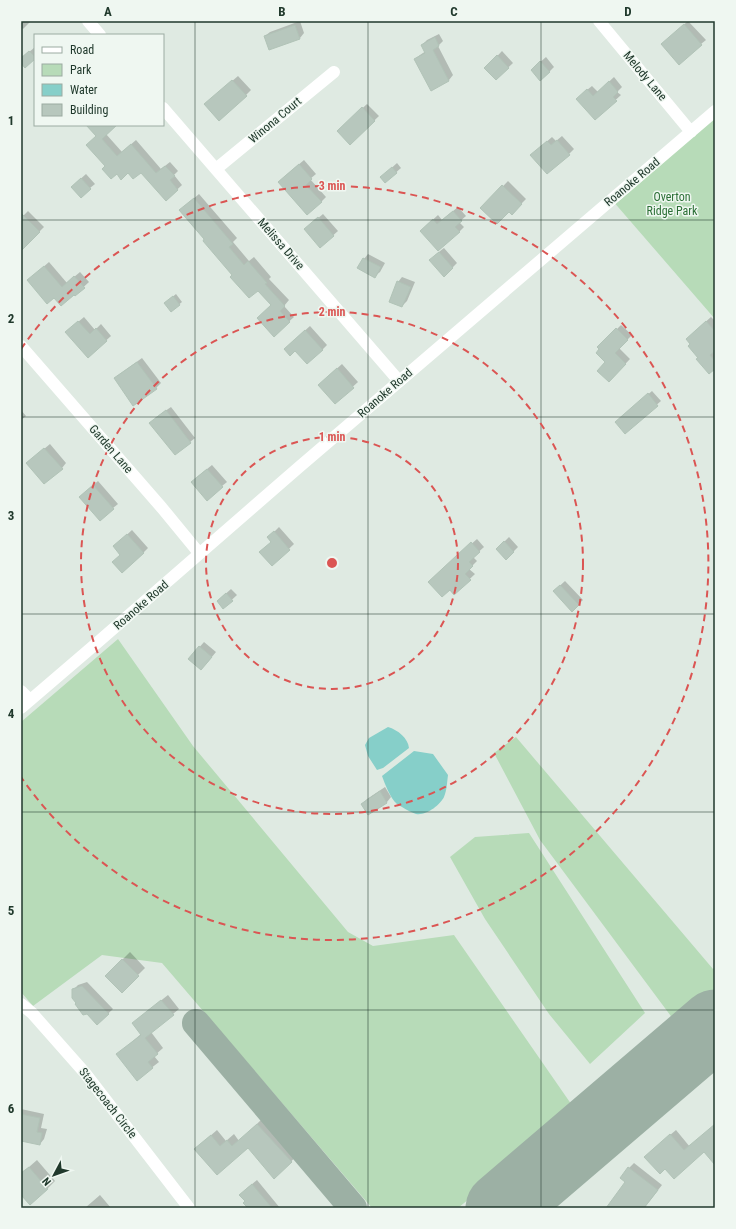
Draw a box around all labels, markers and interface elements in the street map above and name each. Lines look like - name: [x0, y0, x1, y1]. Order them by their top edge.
- text: A: [104, 4, 112, 19]
- text: B: [278, 4, 286, 19]
- text: C: [450, 4, 458, 19]
- text: D: [624, 4, 632, 19]
- legend: [34, 34, 164, 126]
- text: Road: [70, 43, 94, 57]
- street label: Melody Lane: [620, 48, 670, 104]
- text: Park: [70, 63, 92, 77]
- text: Water: [70, 83, 98, 97]
- street label: Winona Court: [246, 94, 304, 146]
- text: Building: [70, 103, 108, 117]
- text: 1: [8, 113, 14, 128]
- street label: Roanoke Road: [602, 155, 662, 209]
- text: 3 min: [319, 179, 345, 193]
- park label: Overton Ridge Park: [647, 190, 698, 218]
- street label: Melissa Drive: [255, 215, 307, 273]
- text: 2 min: [319, 305, 345, 319]
- text: 2: [8, 311, 15, 326]
- street label: Roanoke Road: [355, 365, 415, 421]
- street label: Garden Lane: [86, 422, 136, 476]
- text: 1 min: [319, 430, 345, 444]
- text: 3: [8, 508, 14, 523]
- centre of rings: [325, 556, 339, 570]
- street label: Roanoke Road: [111, 577, 171, 633]
- text: 4: [8, 706, 15, 721]
- text: 5: [8, 903, 15, 918]
- street label: Stagecoach Circle: [76, 1065, 140, 1141]
- text: 6: [8, 1101, 15, 1116]
- north arrow: [34, 1155, 74, 1195]
- text: N: [40, 1174, 54, 1188]

